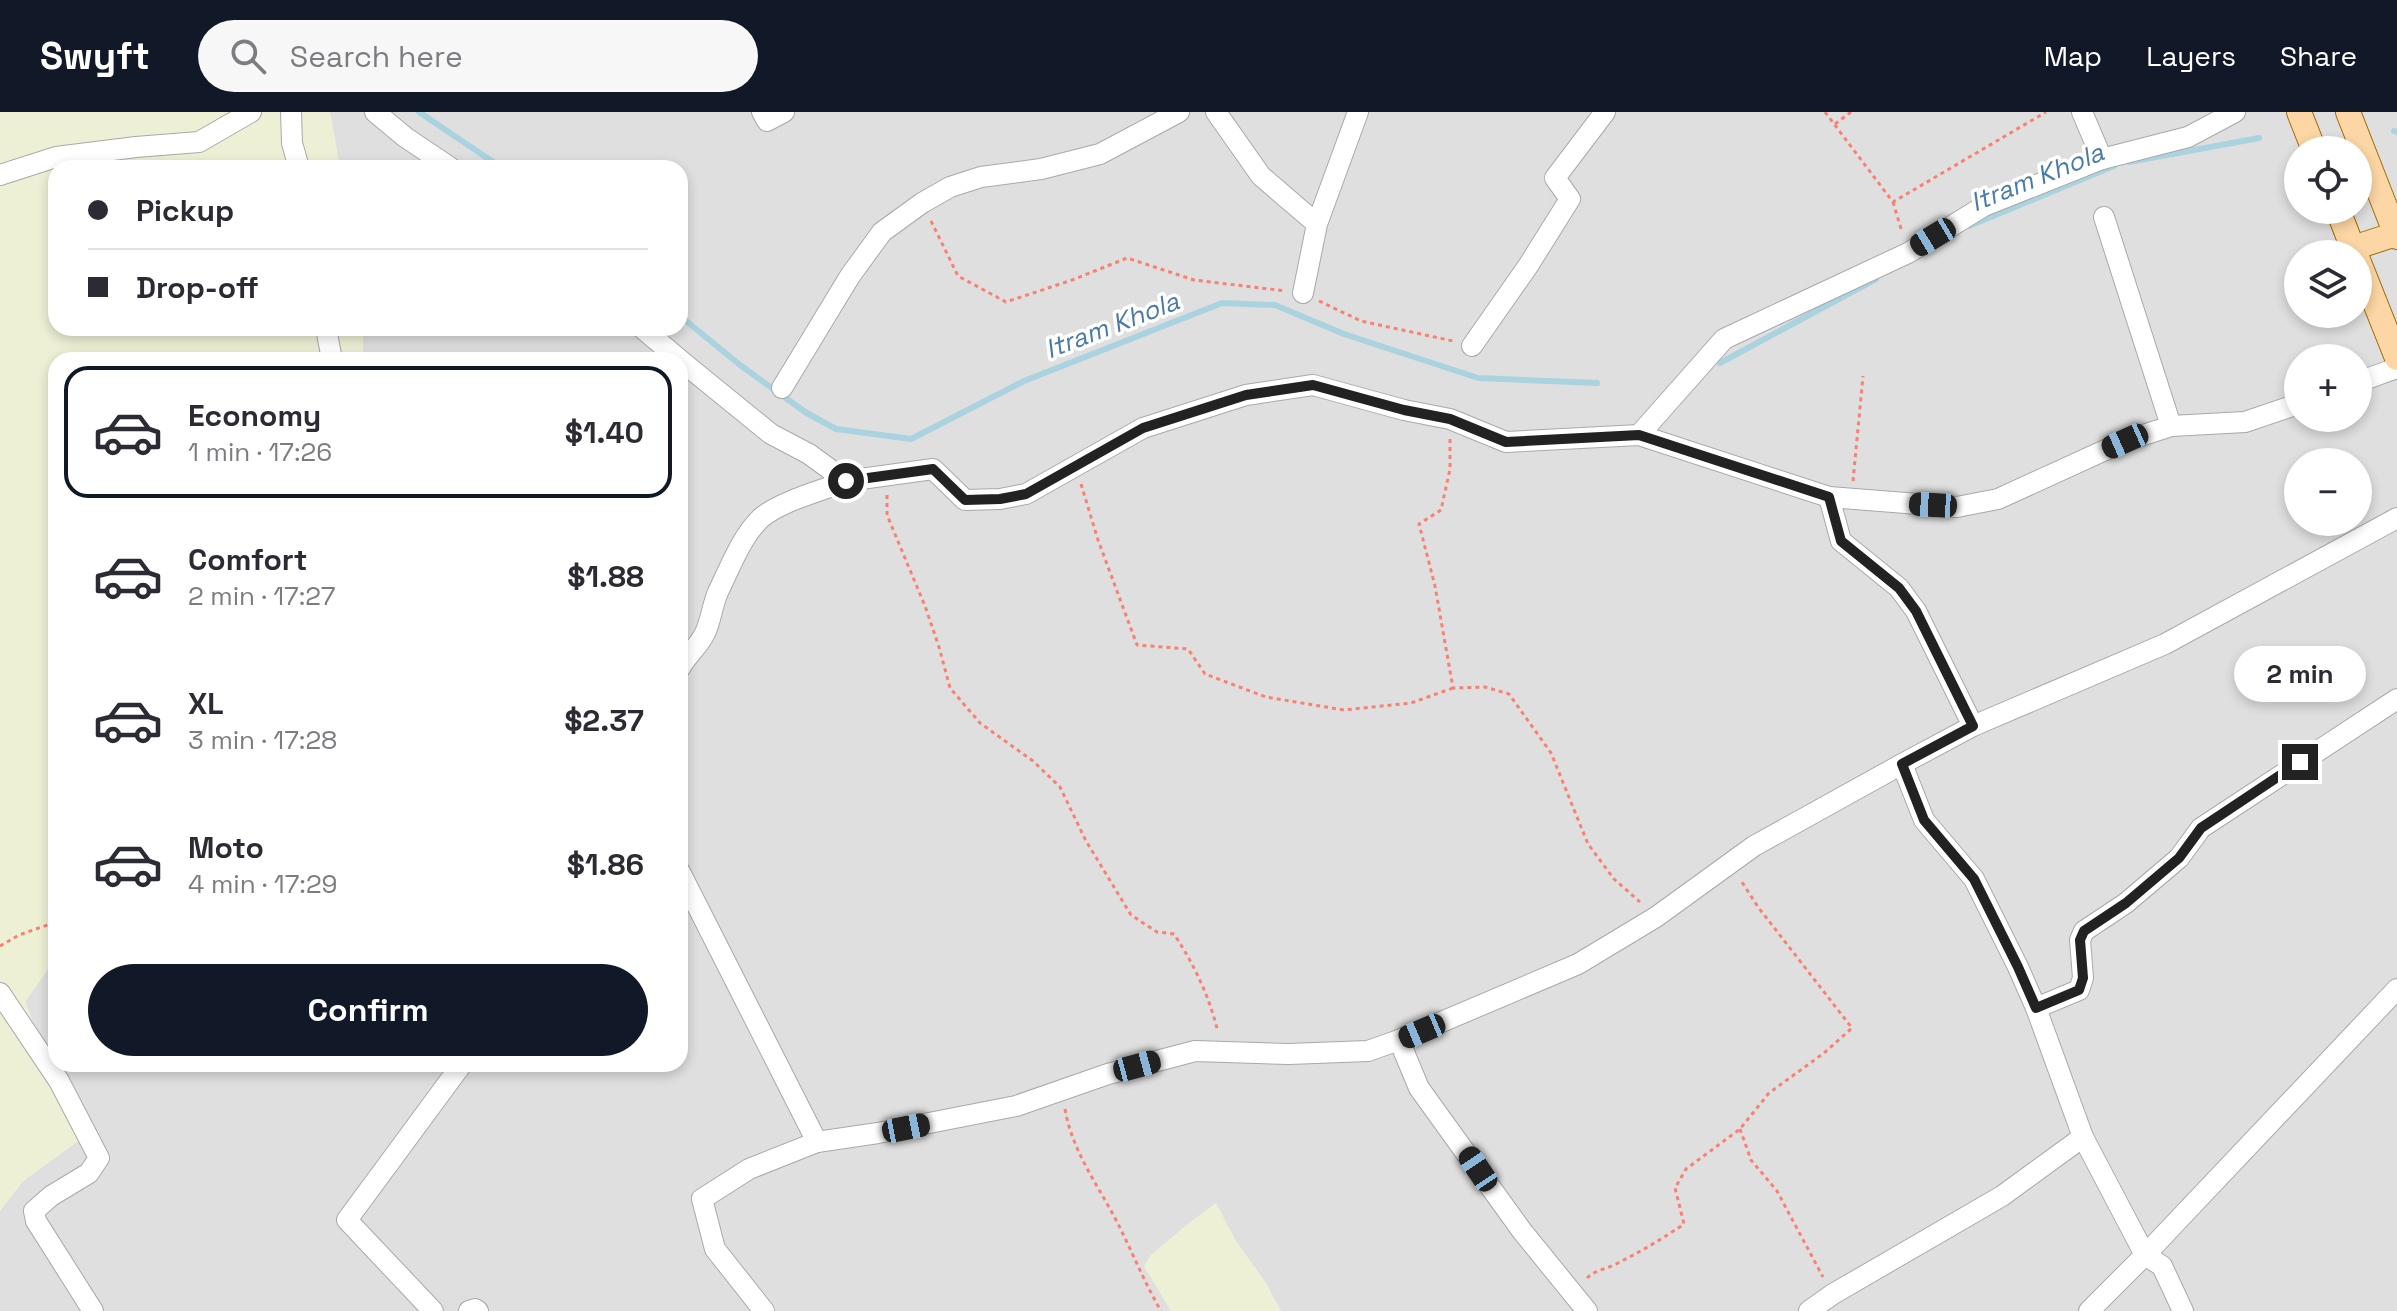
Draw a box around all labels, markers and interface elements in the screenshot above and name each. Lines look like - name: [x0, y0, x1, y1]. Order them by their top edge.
- search box: [198, 20, 758, 92]
- text: Swyft: [40, 32, 150, 80]
- icon: search: [226, 34, 270, 78]
- text: Search here: [290, 37, 463, 76]
- text: Map: [2044, 38, 2102, 74]
- text: Layers: [2146, 38, 2236, 74]
- text: Share: [2280, 38, 2357, 74]
- water label: Itram Khola: [1965, 134, 2110, 219]
- map controls: [2284, 136, 2372, 536]
- button: locate: [2284, 136, 2372, 224]
- text: Pickup: [136, 191, 234, 230]
- car: [1906, 214, 1960, 260]
- button: layers: [2284, 240, 2372, 328]
- text: Drop-off: [136, 268, 259, 307]
- water label: Itram Khola: [1040, 284, 1185, 366]
- button: +: [2284, 344, 2372, 432]
- icon: car: [92, 396, 164, 468]
- text: Economy: [188, 396, 321, 435]
- text: $1.40: [565, 413, 644, 452]
- car: [2098, 420, 2152, 462]
- text: 1 min · 17:26: [188, 435, 332, 469]
- button: −: [2284, 448, 2372, 536]
- route start: [828, 463, 864, 499]
- car: [1908, 492, 1958, 518]
- icon: car: [92, 540, 164, 612]
- text: Comfort: [188, 540, 307, 579]
- text: $1.88: [567, 557, 644, 596]
- text: 2 min · 17:27: [188, 579, 336, 613]
- callout: 2 min: [2234, 646, 2366, 702]
- text: 2 min: [2266, 657, 2334, 691]
- icon: car: [92, 684, 164, 756]
- text: XL: [188, 684, 224, 723]
- text: $2.37: [564, 701, 644, 740]
- text: 3 min · 17:28: [188, 723, 337, 757]
- route end: [2282, 744, 2318, 780]
- icon: car: [92, 828, 164, 900]
- text: Moto: [188, 828, 264, 867]
- text: $1.86: [567, 845, 644, 884]
- text: 4 min · 17:29: [188, 867, 337, 901]
- button: Confirm: [88, 964, 648, 1056]
- car: [1395, 1011, 1449, 1051]
- car: [1111, 1048, 1163, 1084]
- car: [880, 1112, 932, 1144]
- car: [1455, 1142, 1501, 1196]

